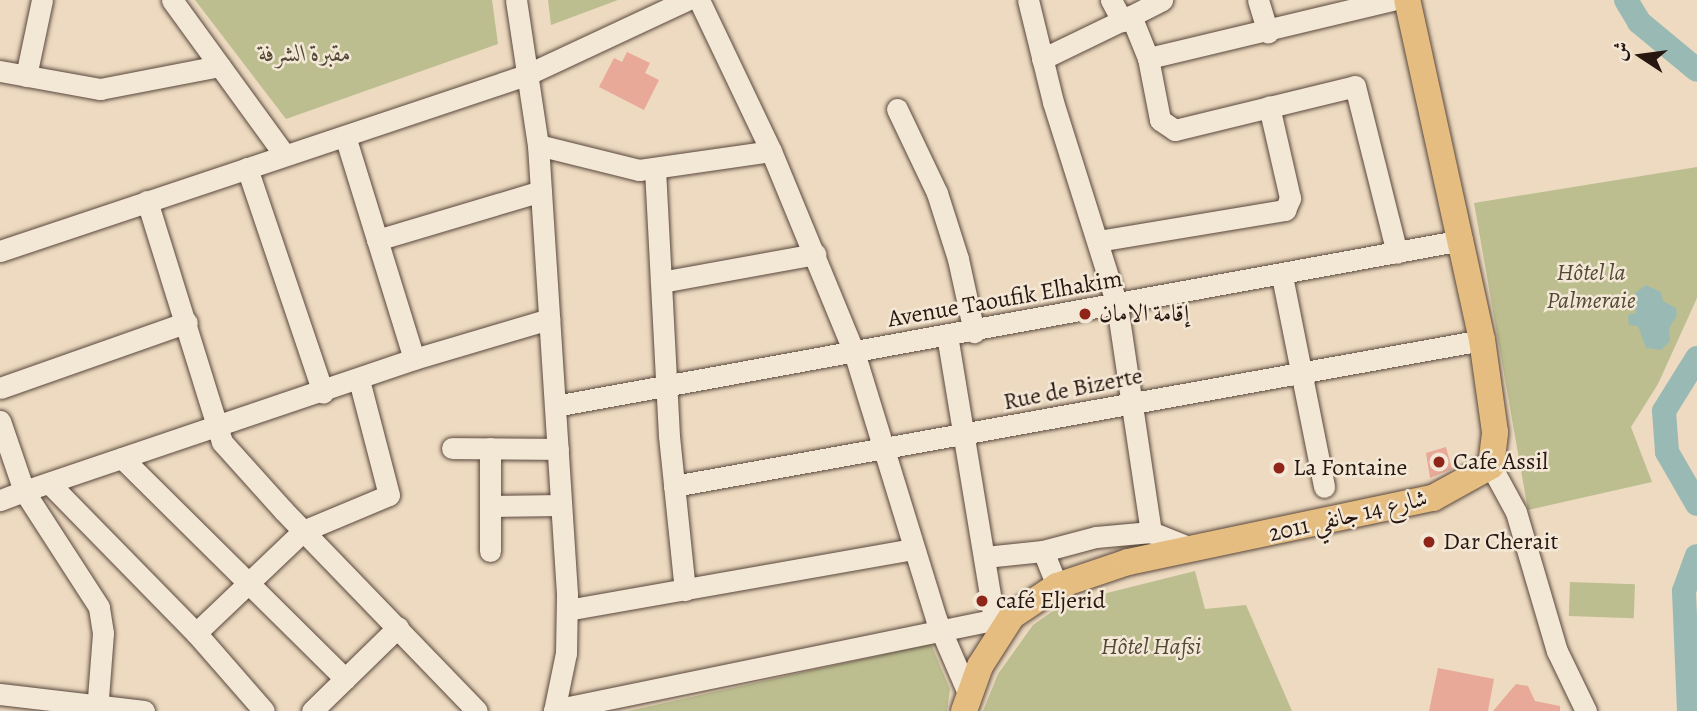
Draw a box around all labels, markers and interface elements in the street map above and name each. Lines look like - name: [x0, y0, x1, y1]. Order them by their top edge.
- north arrow: [1606, 21, 1676, 91]
- text: ش: [1606, 39, 1635, 63]
- park label: مقبرة الشرفة: [259, 40, 351, 68]
- park label: Hôtel la Palmeraie: [1546, 259, 1636, 315]
- street label: Avenue Taoufik Elhakim: [885, 264, 1125, 334]
- place label: إقامة الامان: [1099, 300, 1189, 328]
- marker: إقامة الامان: [1077, 306, 1093, 322]
- street label: Rue de Bizerte: [1001, 361, 1145, 417]
- place label: Cafe Assil: [1453, 448, 1548, 476]
- place label: La Fontaine: [1293, 454, 1407, 482]
- marker: Cafe Assil: [1431, 454, 1447, 470]
- marker: La Fontaine: [1271, 460, 1287, 476]
- street label: شارع 14 جانفي 2011: [1266, 484, 1430, 548]
- place label: Dar Cherait: [1443, 528, 1558, 556]
- marker: Dar Cherait: [1421, 534, 1437, 550]
- place label: café Eljerid: [996, 587, 1106, 615]
- marker: café Eljerid: [974, 593, 990, 609]
- park label: Hôtel Hafsi: [1101, 633, 1201, 661]

